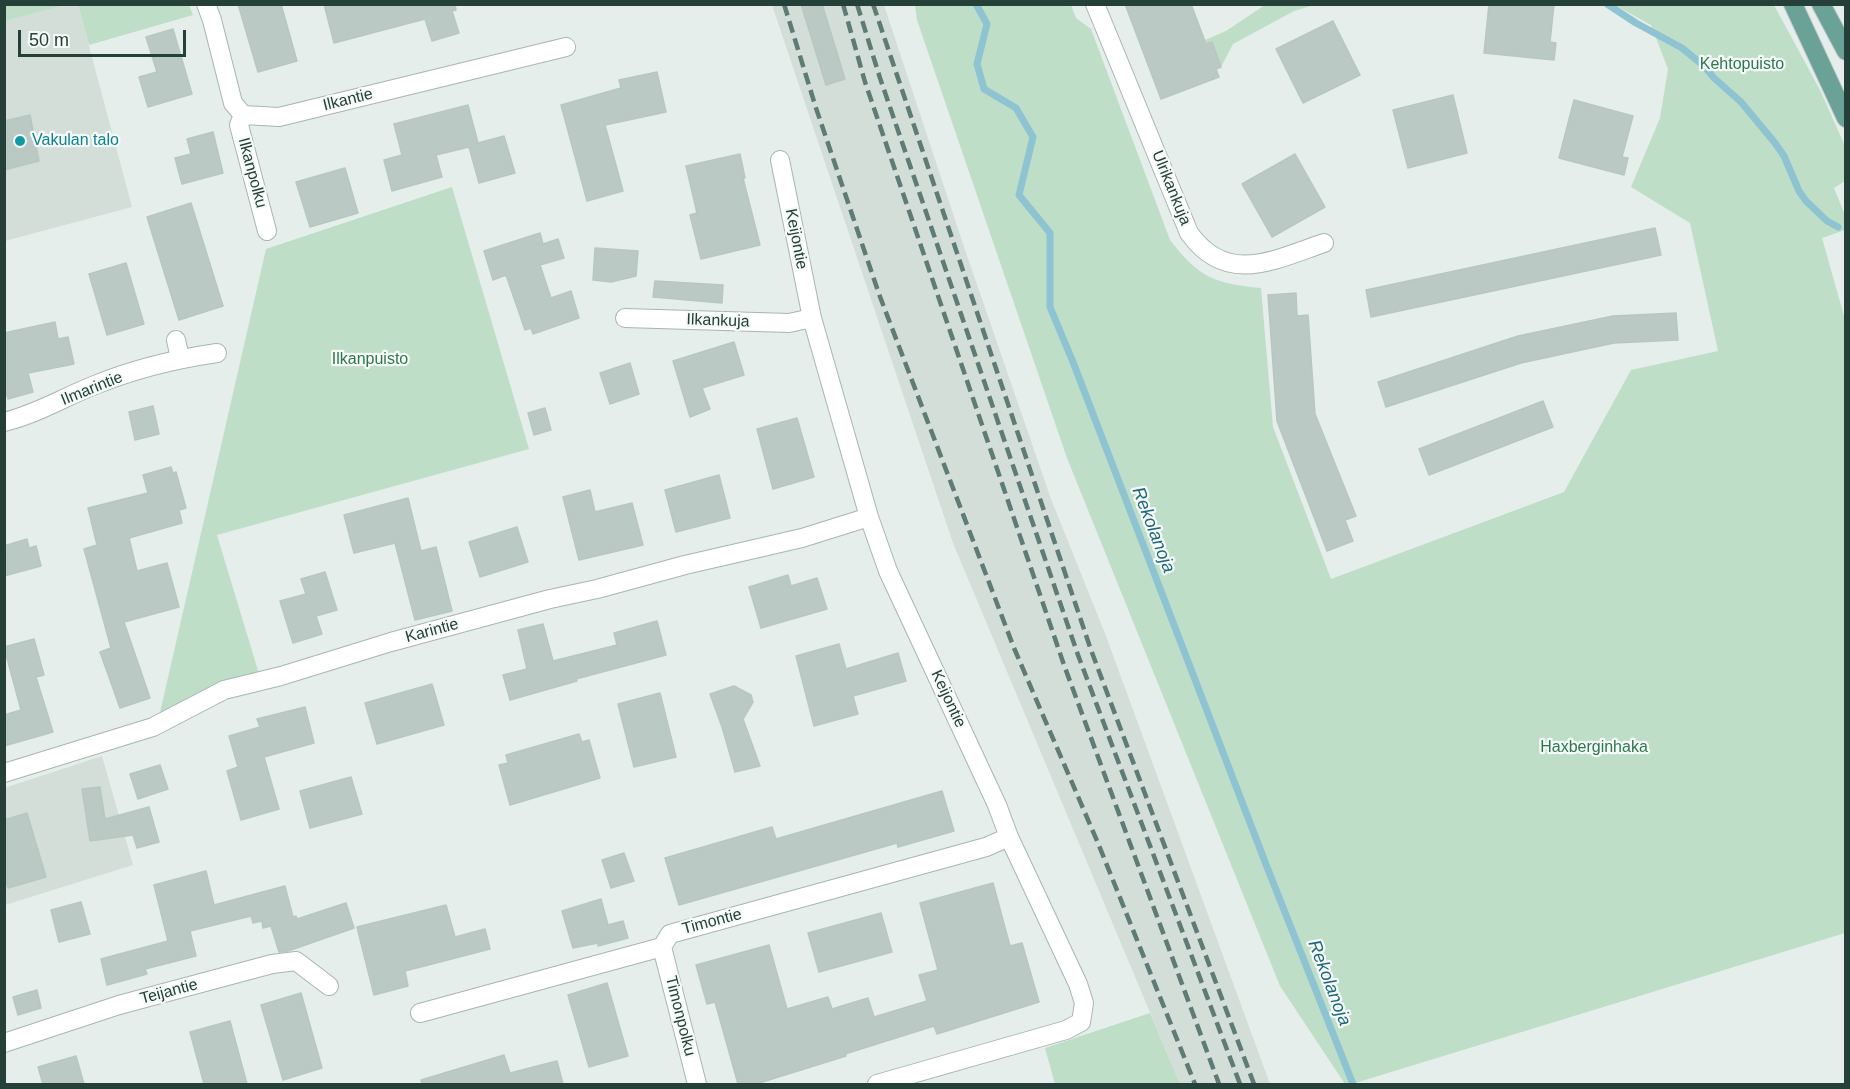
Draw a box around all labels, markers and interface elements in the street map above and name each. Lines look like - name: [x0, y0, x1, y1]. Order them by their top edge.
- scale bar: [21, 18, 189, 56]
- text: 50 m: [29, 30, 69, 50]
- park label: Kehtopuisto: [1700, 55, 1784, 75]
- street label: Ilkantie: [321, 85, 375, 115]
- place label: Vakulan talo: [32, 131, 119, 151]
- marker: Vakulan talo: [13, 134, 27, 148]
- street label: Ilkanpolku: [233, 136, 271, 210]
- street label: Ulrikankuja: [1147, 148, 1195, 228]
- street label: Keijontie: [781, 207, 811, 271]
- street label: Ilkankuja: [686, 310, 750, 332]
- park label: Ilkanpuisto: [332, 350, 408, 370]
- street label: Ilmarintie: [58, 368, 126, 410]
- water label: Rekolanoja: [1127, 484, 1179, 576]
- street label: Karintie: [403, 615, 461, 647]
- street label: Keijontie: [926, 667, 970, 731]
- park label: Haxberginhaka: [1540, 738, 1648, 758]
- street label: Timontie: [680, 905, 744, 939]
- water label: Rekolanoja: [1303, 937, 1355, 1029]
- street label: Timonpolku: [661, 974, 699, 1058]
- street label: Teijantie: [138, 975, 200, 1009]

